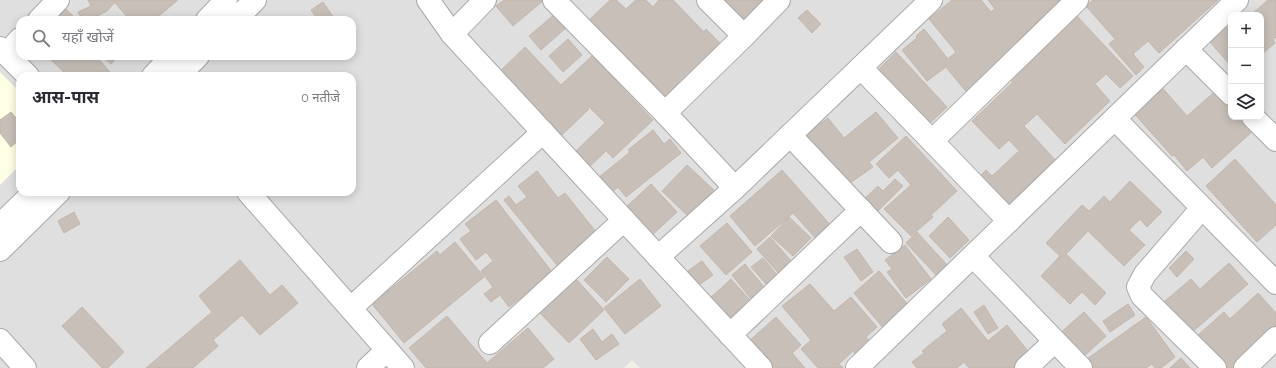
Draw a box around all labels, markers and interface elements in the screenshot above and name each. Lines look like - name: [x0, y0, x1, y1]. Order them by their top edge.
- map controls: [1228, 12, 1264, 120]
- button: +: [1228, 12, 1264, 48]
- search box: [16, 16, 356, 60]
- icon: search: [30, 27, 52, 49]
- text: यहाँ खोजें: [62, 28, 114, 46]
- button: −: [1228, 48, 1264, 84]
- button: layers: [1228, 84, 1264, 120]
- text: आस-पास: [32, 87, 99, 107]
- text: 0 नतीजे: [301, 90, 340, 105]

